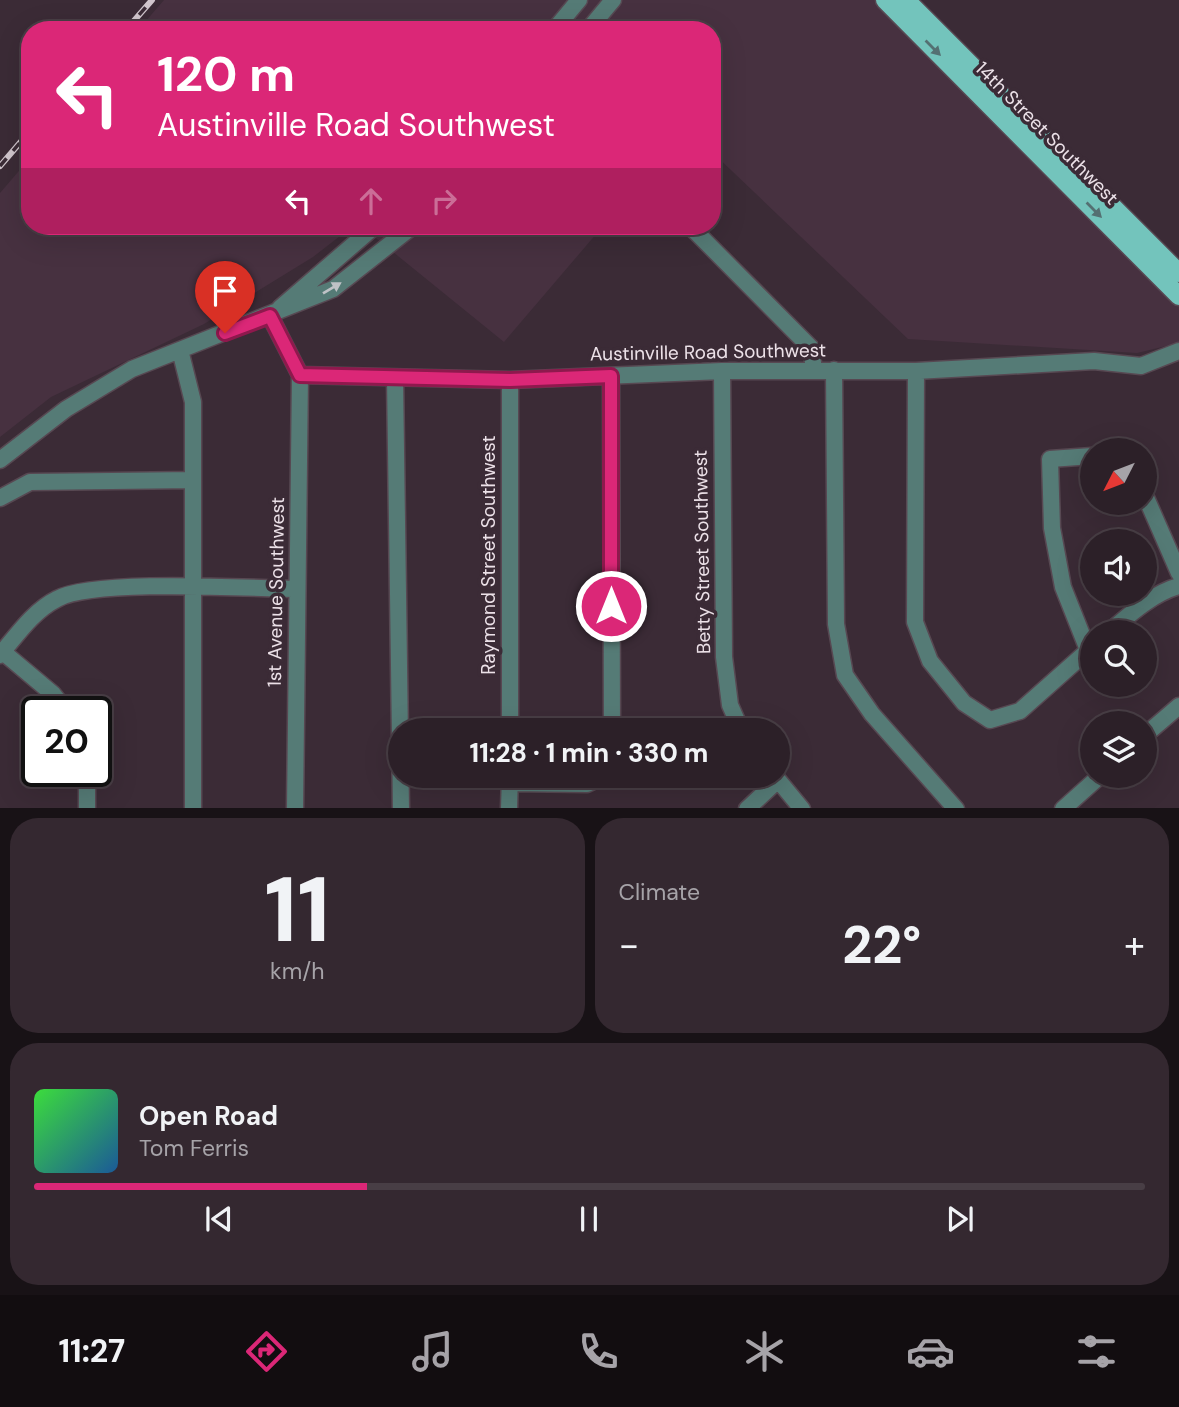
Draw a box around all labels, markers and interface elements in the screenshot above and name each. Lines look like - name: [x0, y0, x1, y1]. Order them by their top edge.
- one-way arrow: [925, 40, 942, 57]
- text: 120 m: [157, 42, 295, 106]
- icon: left: [42, 49, 133, 140]
- street label: 14th Street Southwest: [970, 56, 1124, 210]
- text: Austinville Road Southwest: [157, 104, 555, 146]
- icon: left: [279, 182, 317, 220]
- icon: ahead: [352, 182, 390, 220]
- icon: right: [425, 182, 463, 220]
- one-way arrow: [1085, 201, 1102, 218]
- pin: [195, 261, 255, 333]
- icon: arrive: [206, 272, 244, 310]
- one-way arrow: [323, 282, 342, 294]
- street label: Austinville Road Southwest: [590, 337, 826, 367]
- street label: Raymond Street Southwest: [476, 435, 501, 675]
- north arrow: [1080, 438, 1157, 514]
- map controls: [1080, 438, 1157, 788]
- street label: Betty Street Southwest: [688, 450, 716, 654]
- street label: 1st Avenue Southwest: [262, 497, 290, 687]
- button: sound: [1080, 529, 1157, 606]
- position arrow: [574, 569, 648, 643]
- button: search: [1080, 620, 1157, 697]
- speed limit sign: 20: [21, 696, 112, 787]
- button: layers: [1080, 711, 1157, 788]
- text: 11:28 · 1 min · 330 m: [470, 736, 708, 770]
- text: 11: [264, 851, 330, 969]
- text: Climate: [619, 877, 700, 907]
- text: 22°: [842, 911, 921, 979]
- text: −: [619, 920, 639, 970]
- text: +: [1124, 920, 1145, 970]
- text: km/h: [270, 956, 324, 986]
- text: Open Road: [139, 1099, 278, 1133]
- text: Tom Ferris: [139, 1133, 249, 1163]
- icon: previous: [200, 1200, 238, 1238]
- icon: pause: [570, 1200, 608, 1238]
- icon: next: [941, 1200, 979, 1238]
- icon: directions: [242, 1327, 291, 1376]
- icon: music: [408, 1327, 457, 1376]
- icon: phone: [574, 1327, 623, 1376]
- icon: climate: [740, 1327, 789, 1376]
- icon: car: [906, 1327, 955, 1376]
- icon: filters: [1072, 1327, 1121, 1376]
- text: 11:27: [58, 1330, 125, 1372]

